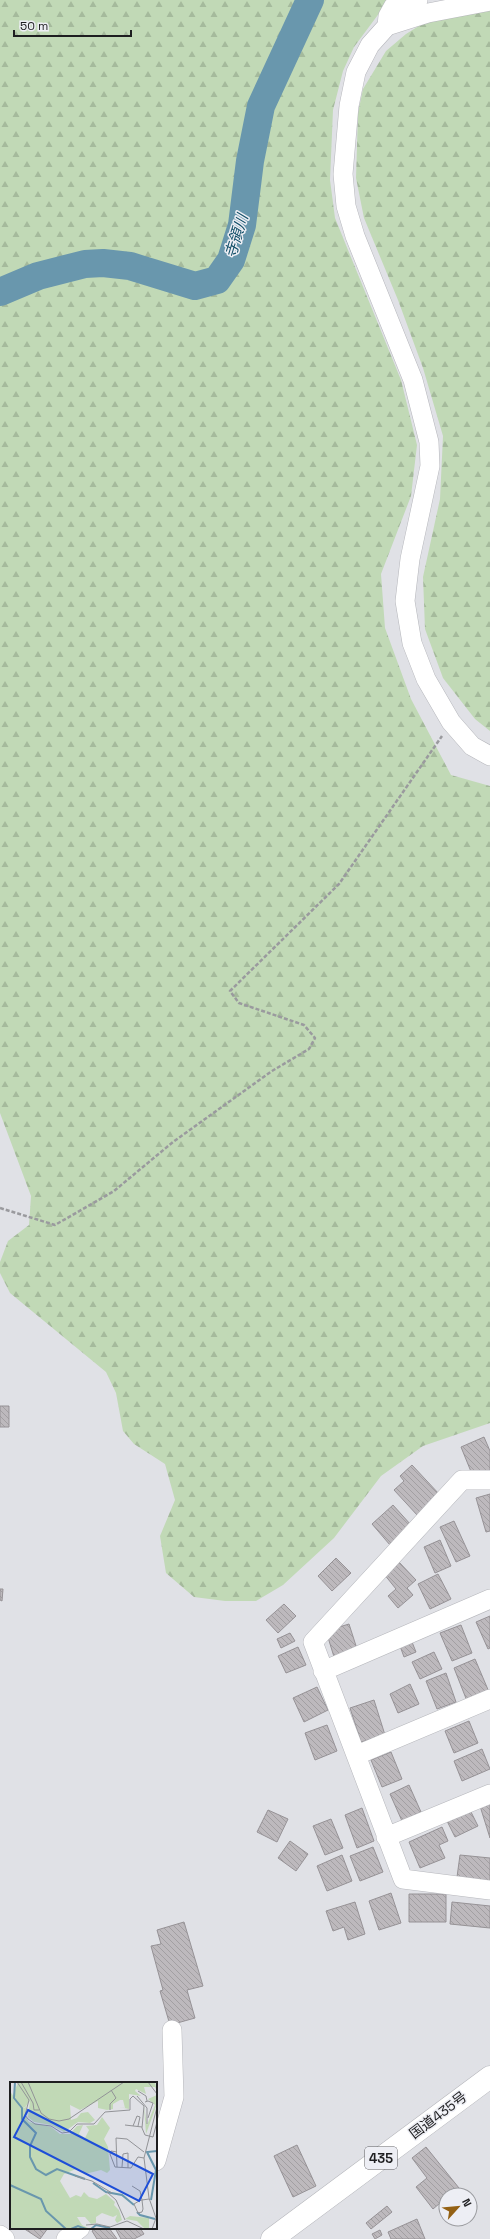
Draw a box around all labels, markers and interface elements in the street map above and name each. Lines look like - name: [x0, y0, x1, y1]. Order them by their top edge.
- scale bar: [14, 12, 131, 38]
- text: 50 m: [20, 18, 48, 34]
- water label: 寺領川: [220, 210, 252, 260]
- inset map: [10, 2082, 157, 2229]
- street label: 国道435号: [406, 2087, 470, 2143]
- road number: 435: [365, 2147, 397, 2169]
- north arrow: [438, 2187, 478, 2227]
- text: N: [459, 2196, 475, 2209]

